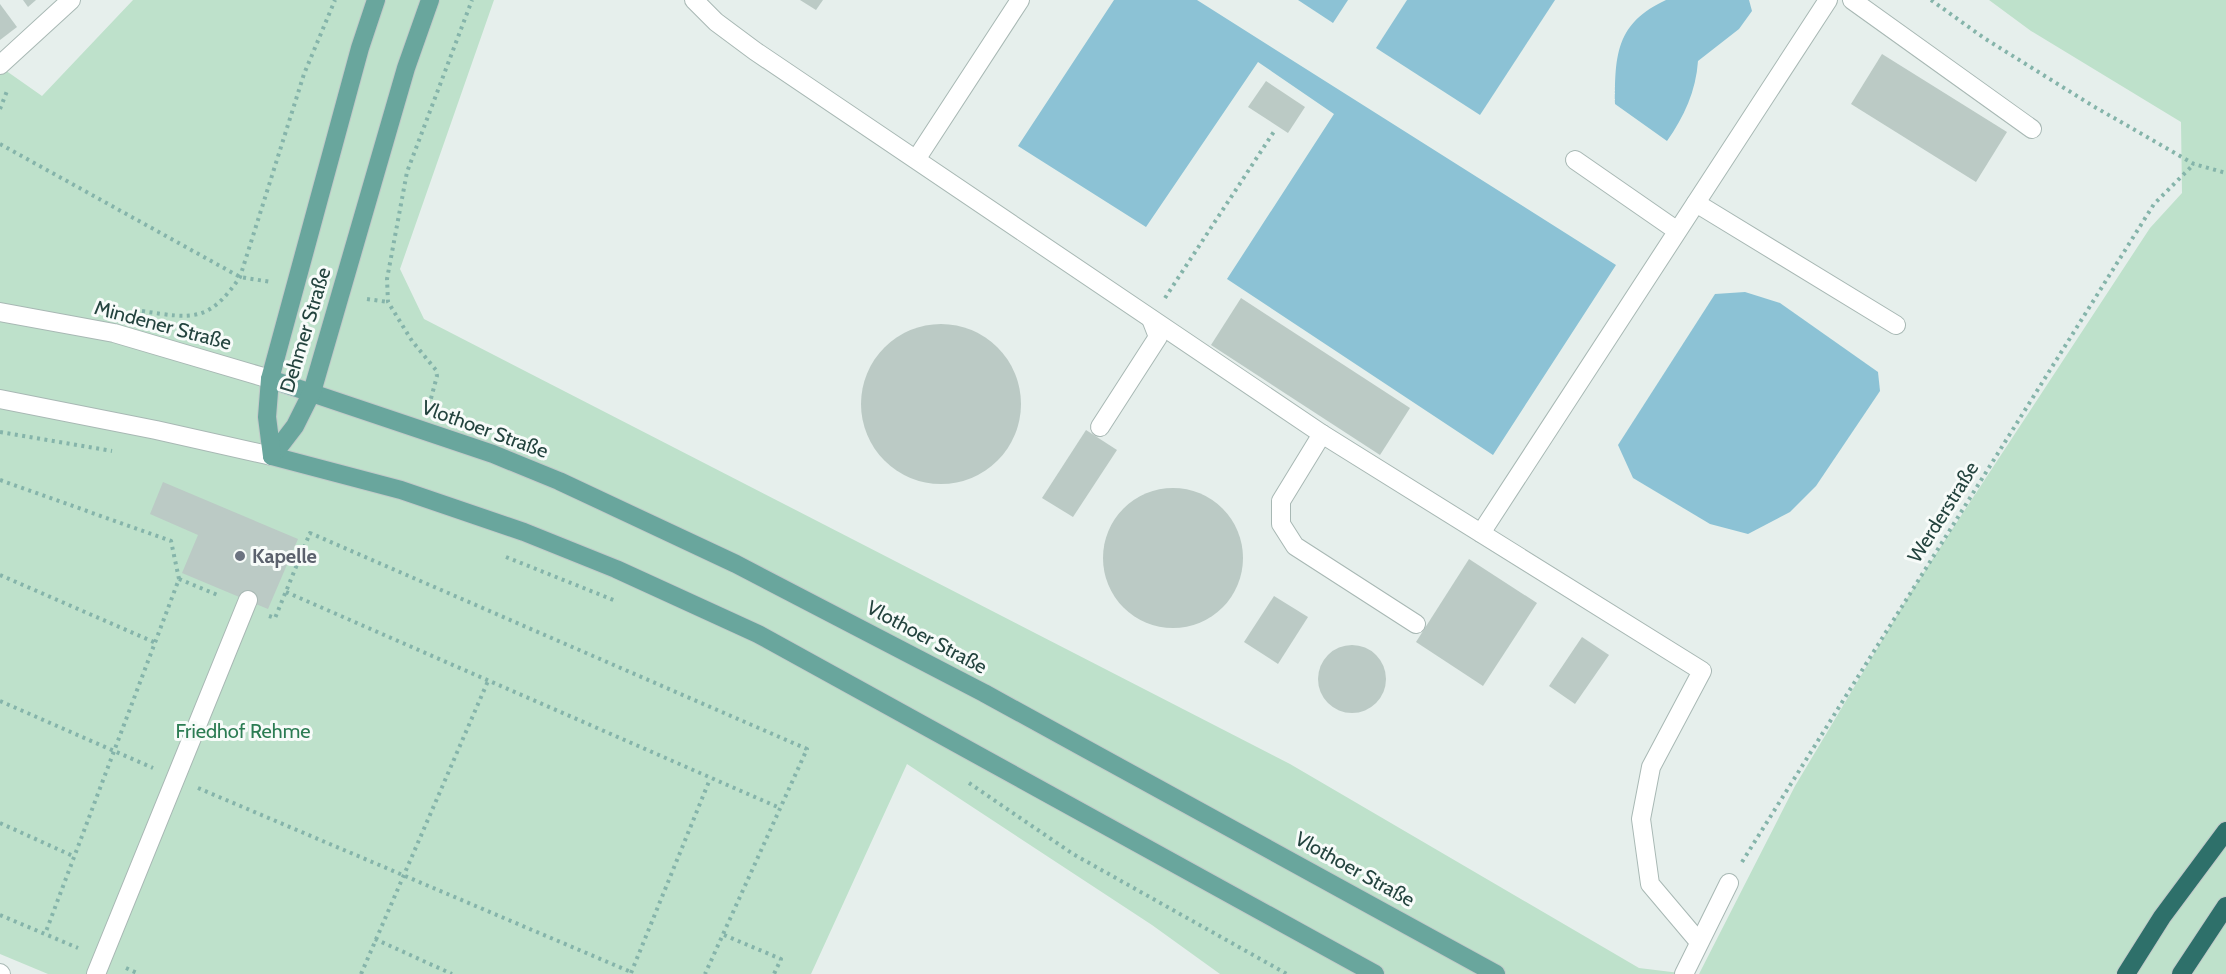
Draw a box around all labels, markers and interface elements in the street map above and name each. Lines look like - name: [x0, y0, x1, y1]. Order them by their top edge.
- street label: Dehmer Straße: [275, 264, 335, 396]
- street label: Mindener Straße: [92, 295, 234, 355]
- street label: Vlothoer Straße: [418, 395, 552, 463]
- street label: Werderstraße: [1902, 457, 1984, 567]
- place label: Kapelle: [252, 544, 317, 568]
- marker: Kapelle: [233, 549, 247, 563]
- street label: Vlothoer Straße: [863, 595, 991, 679]
- park label: Friedhof Rehme: [176, 719, 310, 743]
- street label: Vlothoer Straße: [1291, 826, 1419, 912]

